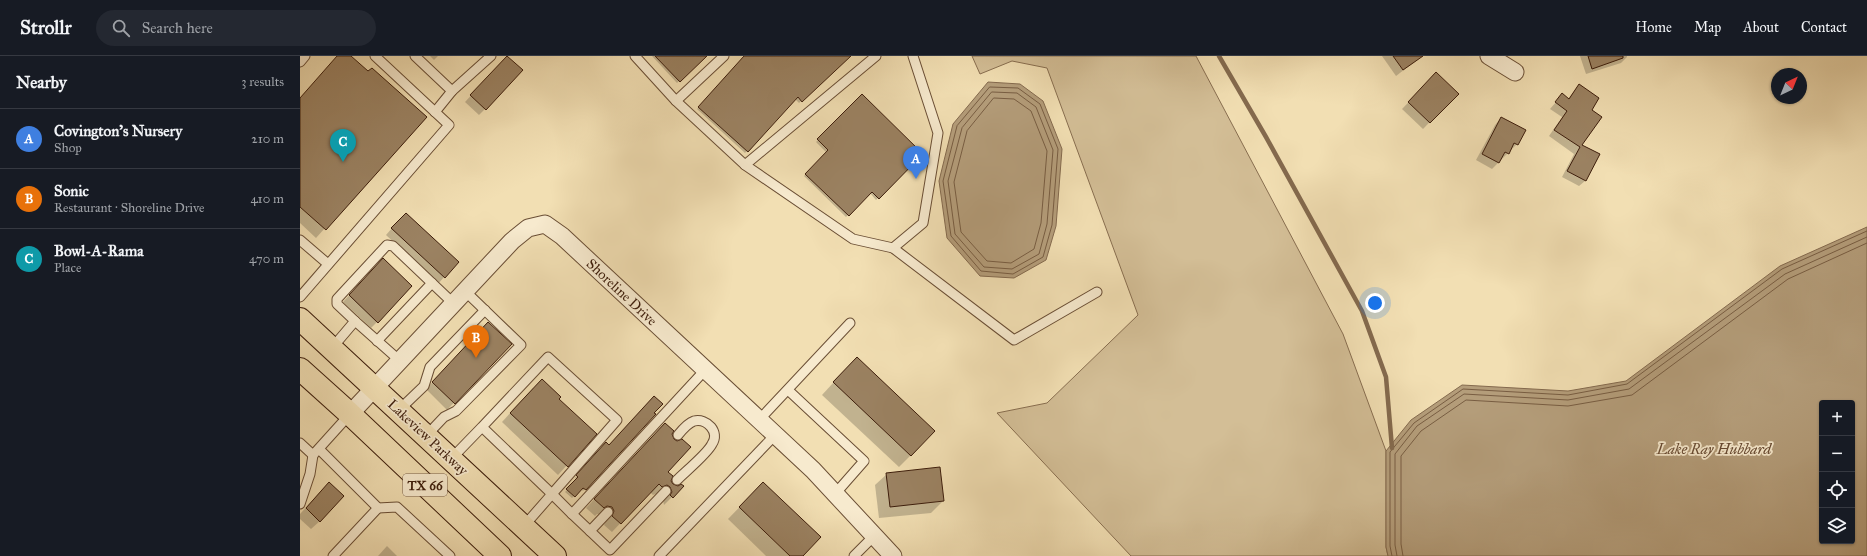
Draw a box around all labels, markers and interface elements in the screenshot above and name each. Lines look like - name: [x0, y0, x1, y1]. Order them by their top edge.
- search box: [96, 10, 376, 46]
- text: Strollr: [20, 16, 72, 39]
- icon: search: [110, 17, 132, 39]
- text: Search here: [142, 19, 213, 37]
- text: Home: [1635, 19, 1672, 36]
- text: Map: [1694, 19, 1721, 36]
- text: About: [1743, 19, 1779, 36]
- text: Contact: [1801, 19, 1847, 36]
- north arrow: [1771, 68, 1807, 104]
- text: Nearby: [16, 72, 67, 93]
- text: 3 results: [241, 74, 284, 90]
- text: Covington's Nursery: [54, 122, 182, 140]
- pin: C: [330, 129, 356, 162]
- text: A: [25, 131, 33, 147]
- text: 210 m: [251, 131, 284, 147]
- text: Shop: [54, 140, 82, 156]
- pin: A: [903, 146, 929, 179]
- text: Sonic: [54, 182, 89, 200]
- text: B: [25, 191, 33, 207]
- text: 410 m: [250, 191, 284, 207]
- text: Restaurant · Shoreline Drive: [54, 200, 204, 216]
- text: Bowl-A-Rama: [54, 242, 144, 260]
- text: C: [25, 251, 33, 267]
- text: 470 m: [249, 251, 284, 267]
- street label: Shoreline Drive: [583, 255, 661, 329]
- text: Place: [54, 260, 81, 276]
- your location: [1365, 293, 1385, 313]
- pin: B: [463, 325, 489, 358]
- street label: Lakeview Parkway: [384, 396, 472, 479]
- map controls: [1819, 400, 1855, 544]
- button: +: [1819, 400, 1855, 436]
- button: −: [1819, 436, 1855, 472]
- water label: Lake Ray Hubbard: [1656, 440, 1773, 458]
- button: locate: [1819, 472, 1855, 508]
- road number: TX 66: [403, 474, 447, 496]
- button: layers: [1819, 508, 1855, 544]

